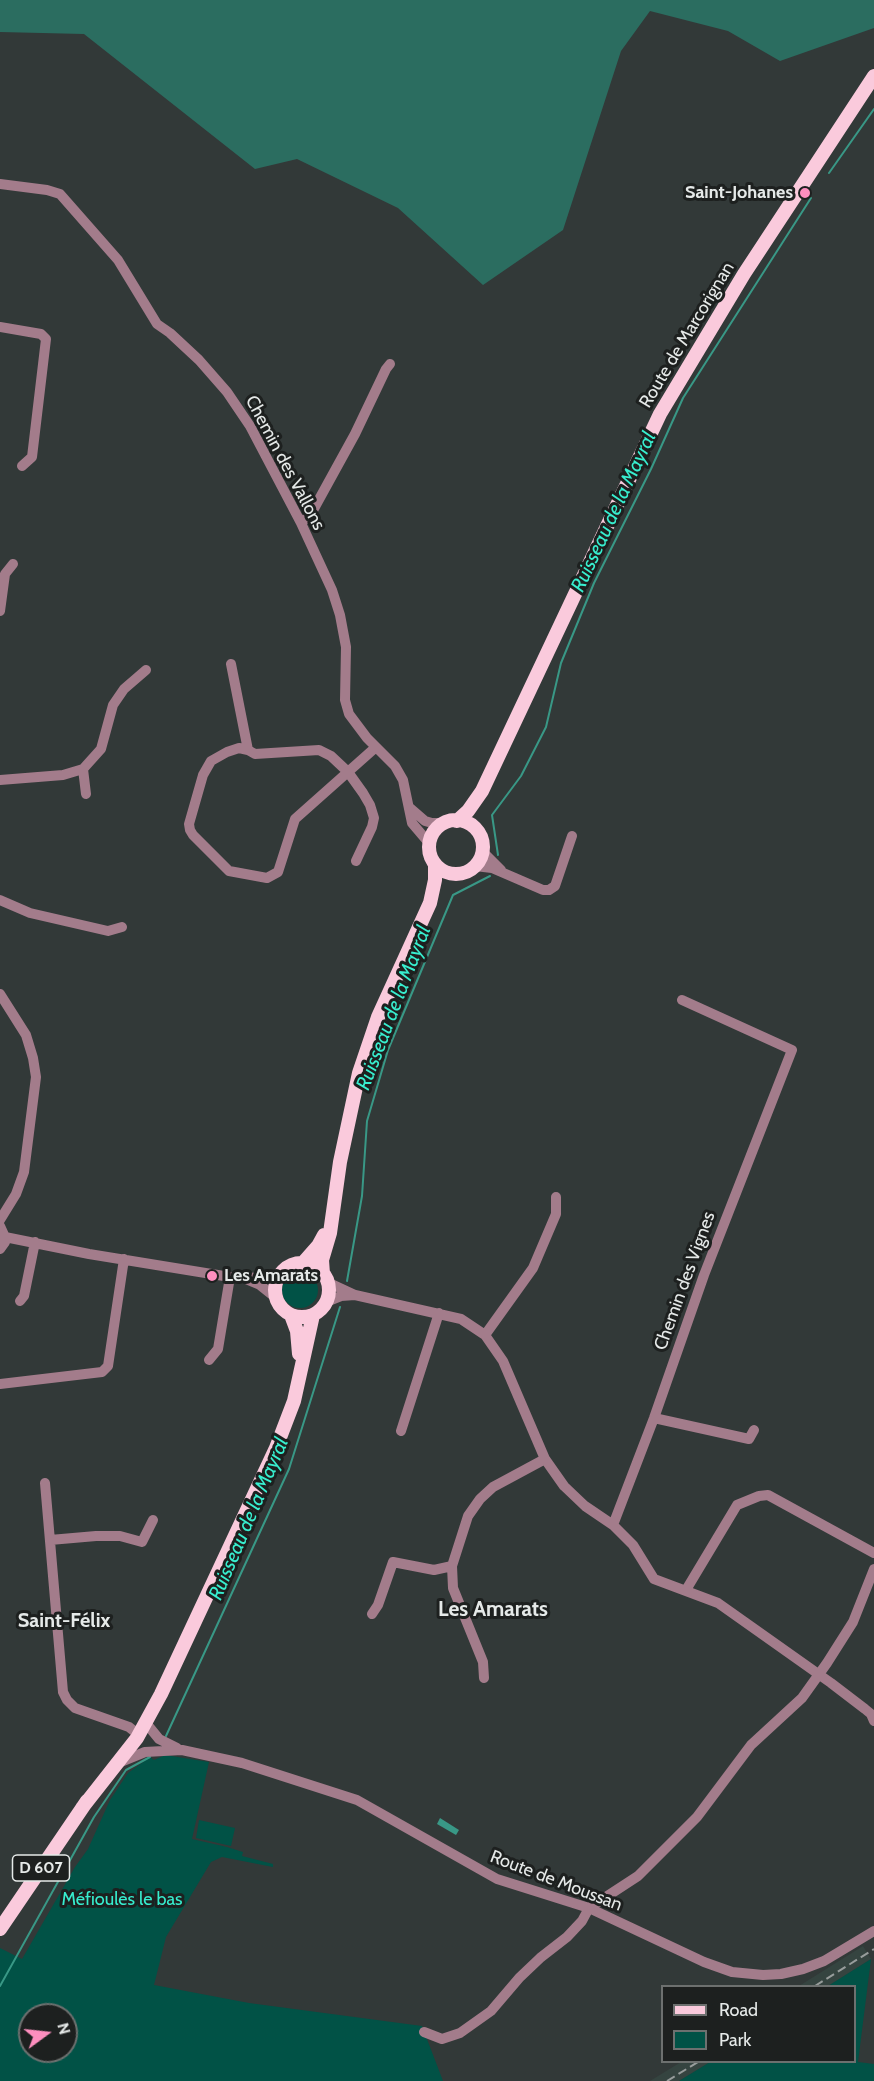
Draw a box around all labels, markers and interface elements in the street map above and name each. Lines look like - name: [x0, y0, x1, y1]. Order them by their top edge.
- place label: Saint-Johanes: [685, 182, 793, 204]
- marker: Saint-Johanes: [798, 186, 812, 200]
- street label: Route de Marcorignan: [635, 258, 739, 412]
- street label: Chemin des Vallons: [240, 392, 330, 534]
- water label: Ruisseau de la Mayral: [566, 428, 662, 596]
- water label: Ruisseau de la Mayral: [352, 923, 436, 1093]
- street label: Chemin des Vignes: [650, 1209, 720, 1353]
- place label: Les Amarats: [224, 1265, 318, 1287]
- marker: Les Amarats: [205, 1269, 219, 1283]
- water label: Ruisseau de la Mayral: [204, 1434, 294, 1604]
- district label: Les Amarats: [438, 1597, 548, 1623]
- district label: Saint-Félix: [18, 1609, 110, 1633]
- street label: Route de Moussan: [487, 1846, 625, 1916]
- road number: D 607: [12, 1855, 70, 1881]
- park label: Méfioulès le bas: [61, 1889, 183, 1911]
- legend: [661, 1985, 856, 2063]
- text: Road: [719, 1999, 758, 2021]
- north arrow: [18, 2003, 78, 2063]
- text: N: [53, 2021, 75, 2037]
- text: Park: [719, 2029, 751, 2051]

